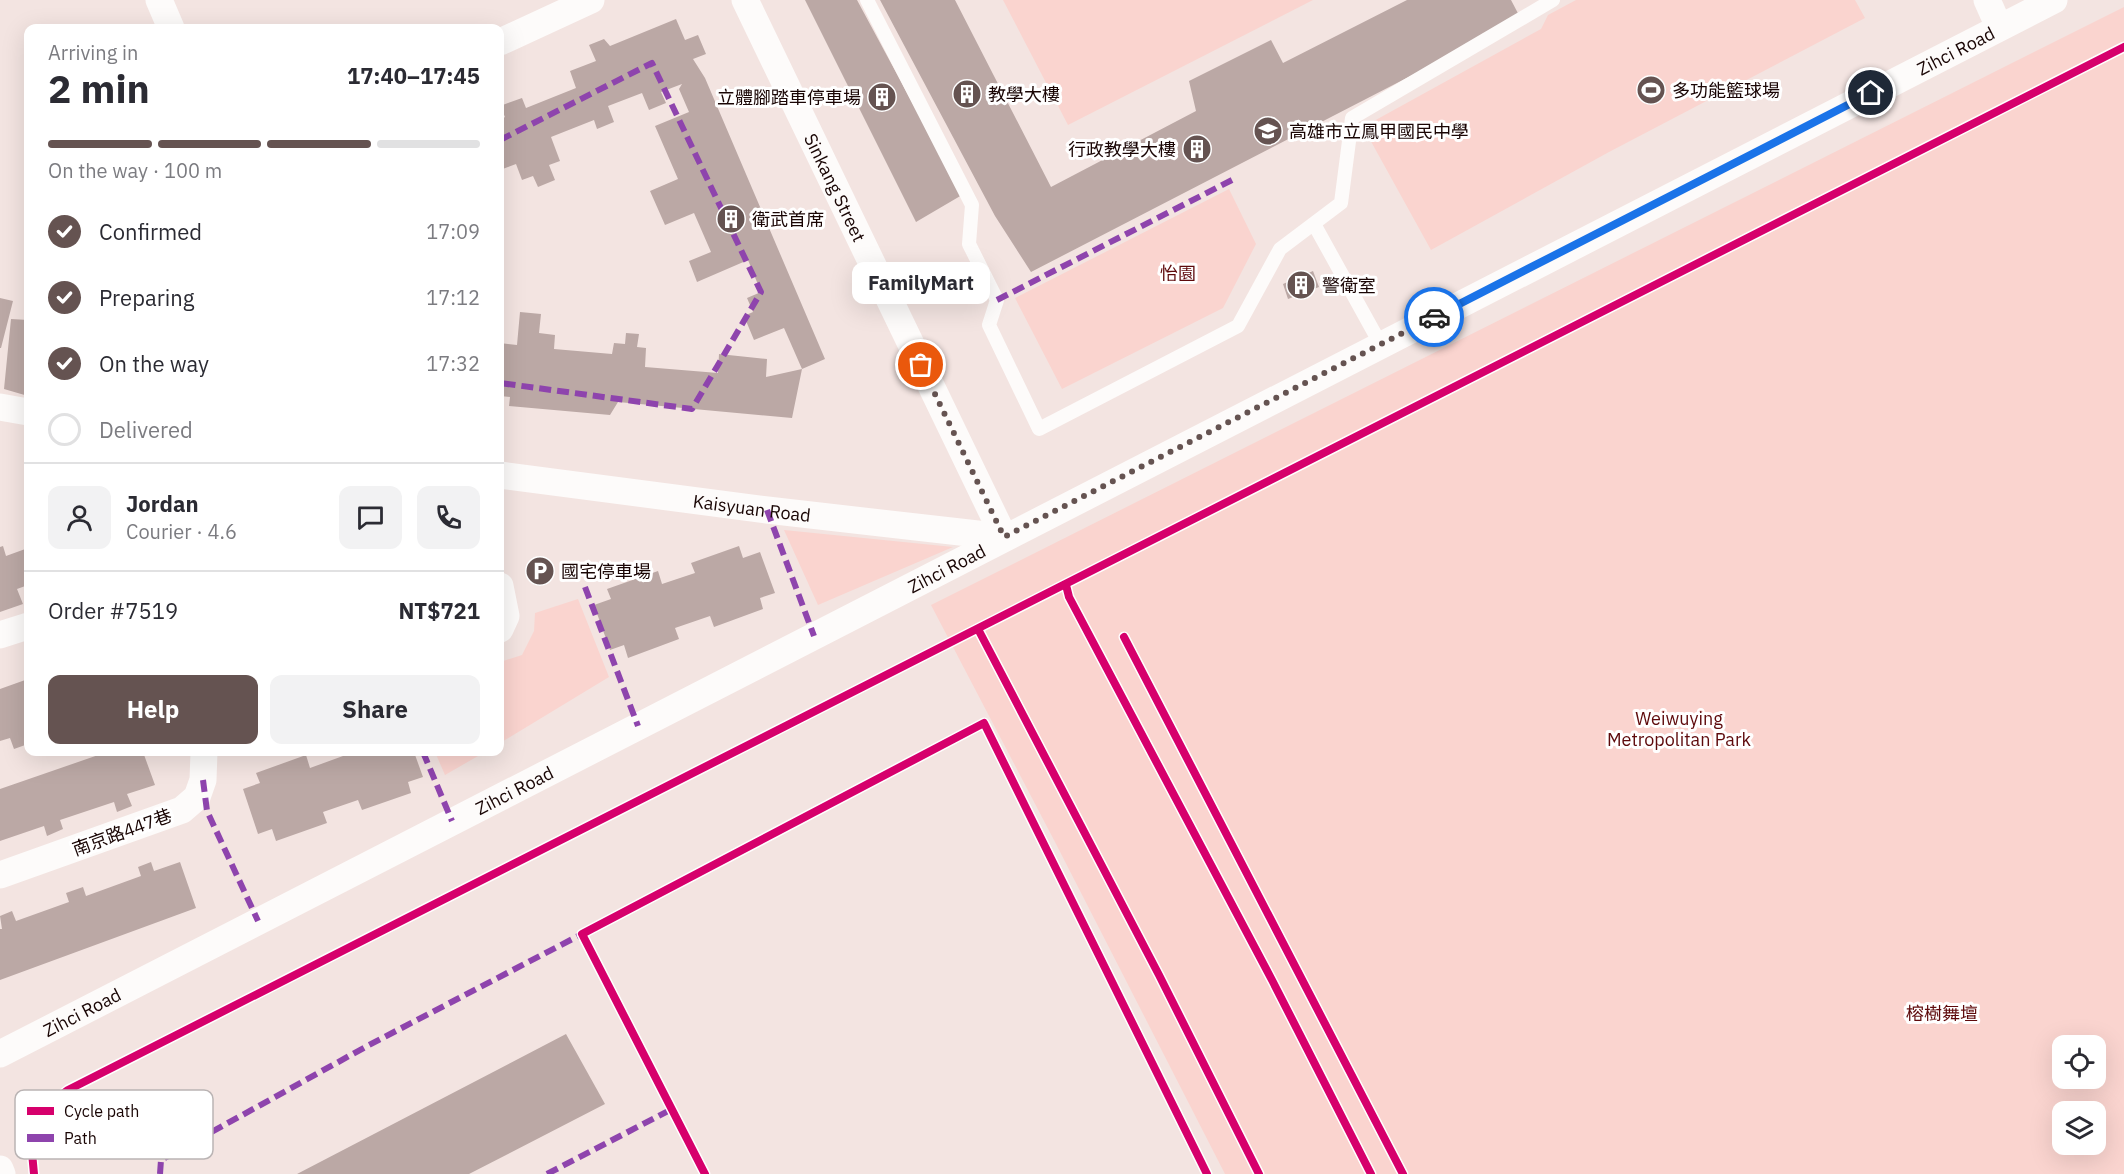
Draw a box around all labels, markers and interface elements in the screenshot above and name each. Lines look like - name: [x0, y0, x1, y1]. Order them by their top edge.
- street label: Zihci Road: [1913, 21, 1998, 80]
- text: Arriving in: [48, 39, 138, 66]
- text: 17:40–17:45: [347, 61, 480, 90]
- text: 2 min: [48, 63, 150, 114]
- pin: [1845, 67, 1896, 118]
- sports icon: 多功能籃球場: [1635, 74, 1667, 106]
- icon: home: [1854, 76, 1887, 109]
- building icon: 教學大樓: [951, 78, 983, 110]
- place label: 多功能籃球場: [1672, 79, 1780, 102]
- building icon: 立體腳踏車停車場: [866, 81, 898, 113]
- place label: 教學大樓: [988, 83, 1060, 106]
- place label: 立體腳踏車停車場: [717, 86, 861, 109]
- school or university icon: 高雄市立鳳甲國民中學: [1252, 115, 1284, 147]
- place label: 高雄市立鳳甲國民中學: [1289, 120, 1469, 143]
- street label: Sinkang Street: [799, 129, 871, 245]
- building icon: 行政教學大樓: [1181, 133, 1213, 165]
- place label: 行政教學大樓: [1068, 138, 1176, 161]
- text: On the way · 100 m: [48, 157, 222, 184]
- building icon: 衛武首席: [715, 203, 747, 235]
- place label: 衛武首席: [752, 208, 824, 231]
- icon: check: [48, 215, 81, 248]
- text: Confirmed: [99, 217, 202, 246]
- text: 17:09: [426, 218, 480, 245]
- park label: 怡園: [1160, 262, 1196, 285]
- callout: FamilyMart: [852, 263, 990, 305]
- text: FamilyMart: [868, 269, 974, 296]
- building icon: 警衛室: [1285, 269, 1317, 301]
- place label: 警衛室: [1322, 274, 1376, 297]
- icon: check: [48, 281, 81, 314]
- text: Preparing: [99, 283, 194, 312]
- text: 17:12: [426, 284, 480, 311]
- courier: [1404, 287, 1464, 347]
- icon: car: [1418, 301, 1451, 334]
- pin: [895, 339, 946, 390]
- icon: check: [48, 347, 81, 380]
- icon: bag: [904, 348, 937, 381]
- text: On the way: [99, 349, 209, 378]
- text: 17:32: [426, 350, 480, 377]
- text: Delivered: [99, 415, 193, 444]
- button: person: [48, 486, 111, 549]
- button: chat: [339, 486, 402, 549]
- button: phone: [417, 486, 480, 549]
- text: Jordan: [126, 489, 199, 518]
- street label: Kaisyuan Road: [692, 489, 812, 526]
- text: Courier · 4.6: [126, 518, 237, 545]
- street label: Zihci Road: [904, 539, 989, 598]
- parking icon: 國宅停車場: [524, 555, 556, 587]
- place label: 國宅停車場: [561, 560, 651, 583]
- text: Order #7519: [48, 596, 178, 625]
- text: NT$721: [398, 596, 480, 625]
- button: Help: [48, 675, 258, 744]
- button: Share: [270, 675, 480, 744]
- park label: Weiwuying Metropolitan Park: [1607, 707, 1752, 751]
- street label: Zihci Road: [471, 761, 557, 820]
- street label: 南京路447巷: [69, 803, 175, 861]
- street label: Zihci Road: [39, 982, 125, 1042]
- park label: 榕樹舞壇: [1906, 1002, 1978, 1025]
- map controls: [2052, 1035, 2106, 1155]
- button: locate: [2052, 1035, 2106, 1089]
- legend: [15, 1090, 213, 1159]
- text: Cycle path: [64, 1101, 139, 1121]
- button: layers: [2052, 1101, 2106, 1155]
- text: Path: [64, 1128, 97, 1148]

